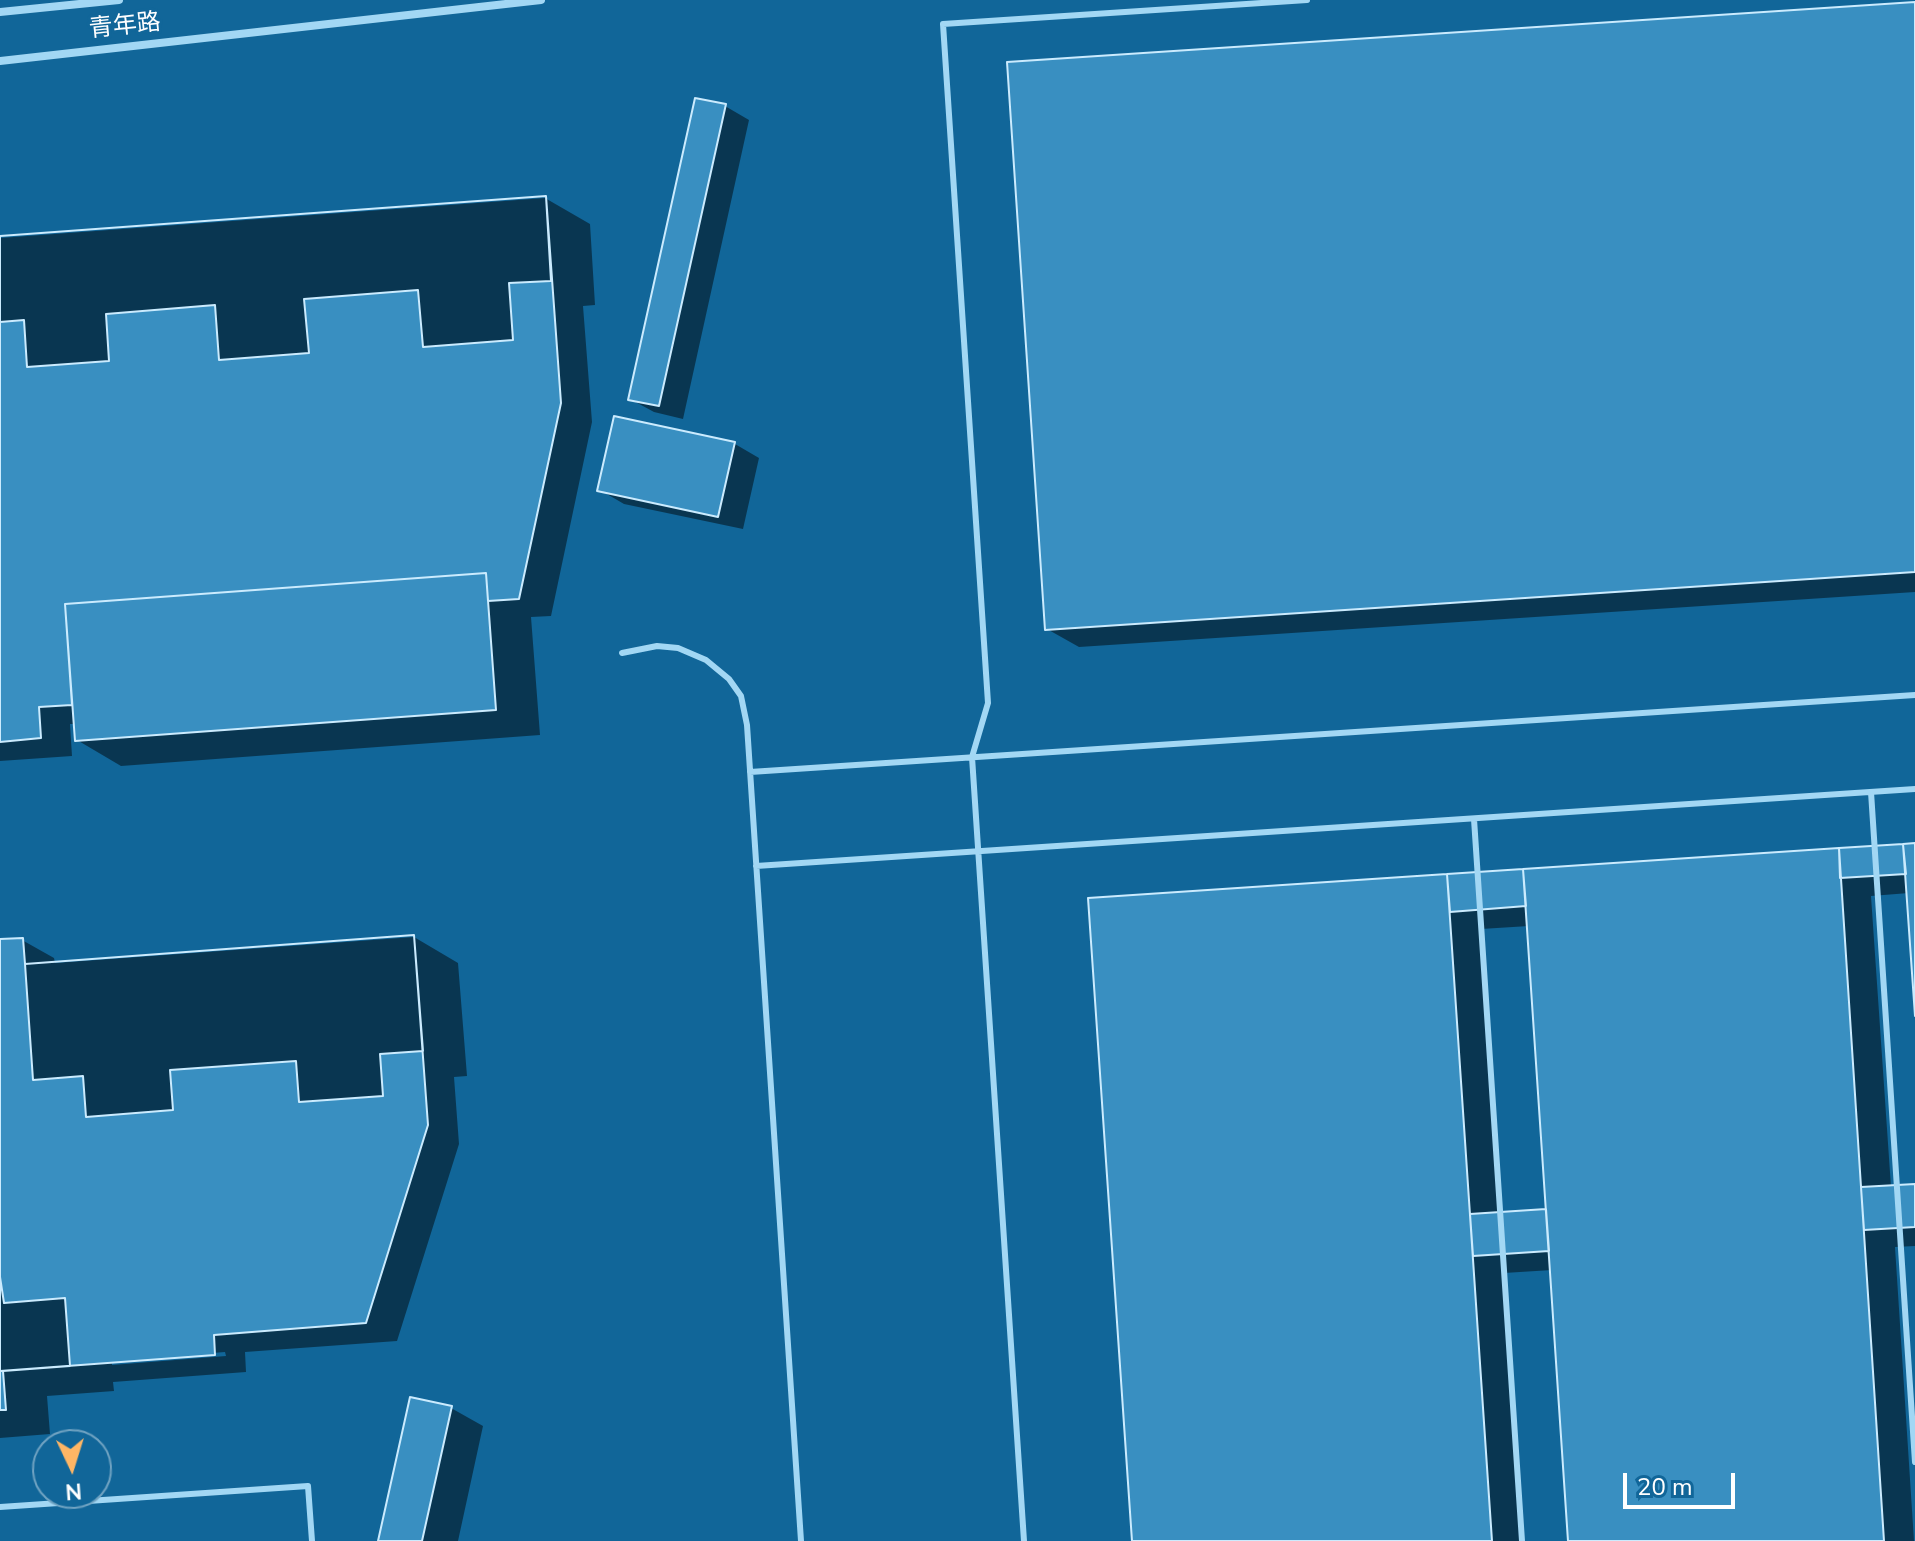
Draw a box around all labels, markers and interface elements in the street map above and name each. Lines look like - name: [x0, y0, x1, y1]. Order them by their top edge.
- street label: 青年路: [88, 9, 162, 45]
- north arrow: [32, 1429, 112, 1509]
- scale bar: [1627, 1457, 1739, 1507]
- text: 20 m: [1637, 1471, 1693, 1503]
- text: N: [64, 1475, 83, 1506]

